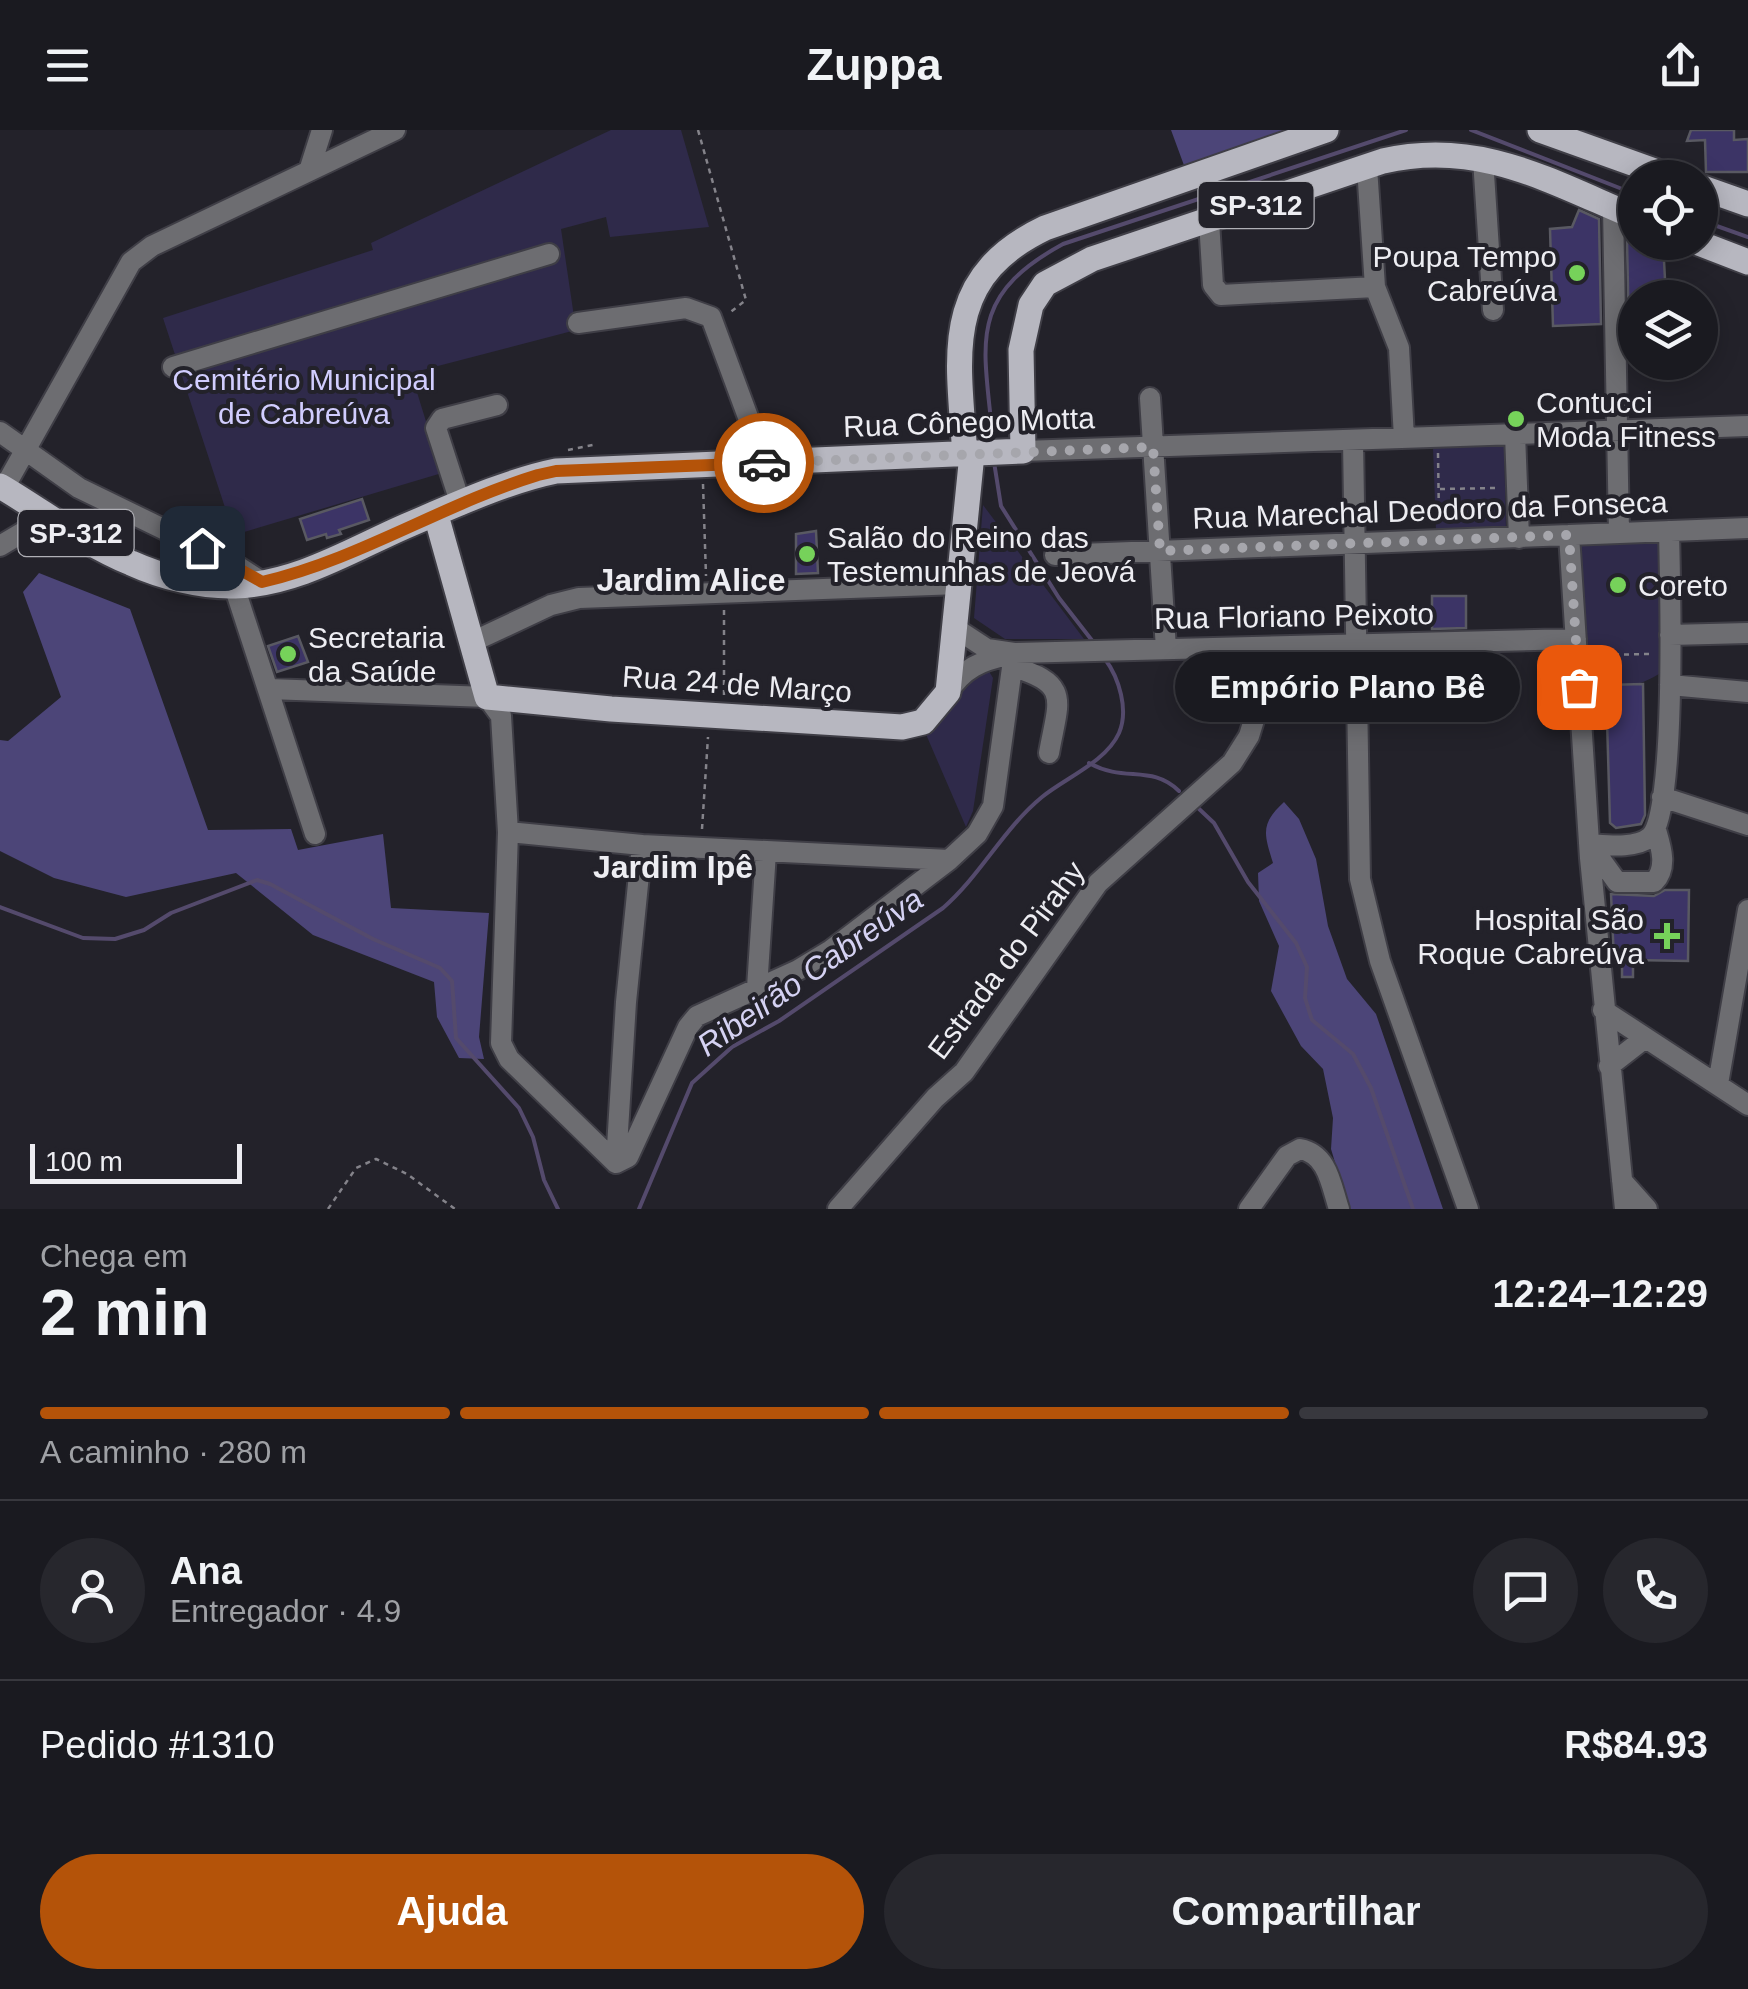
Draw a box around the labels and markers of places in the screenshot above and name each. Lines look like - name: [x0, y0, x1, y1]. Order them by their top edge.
- place label: Poupa Tempo Cabreúva: [1372, 240, 1557, 307]
- marker: Poupa Tempo Cabreúva: [1566, 262, 1588, 284]
- place label: Contucci Moda Fitness: [1536, 386, 1716, 453]
- marker: Contucci Moda Fitness: [1505, 408, 1527, 430]
- pin: [160, 506, 245, 591]
- place label: Salão do Reino das Testemunhas de Jeová: [827, 521, 1136, 588]
- marker: Salão do Reino das Testemunhas de Jeová: [796, 543, 818, 565]
- place label: Coreto: [1638, 569, 1728, 602]
- marker: Coreto: [1607, 574, 1629, 596]
- place label: Secretaria da Saúde: [308, 621, 445, 688]
- marker: Secretaria da Saúde: [277, 643, 299, 665]
- pin: [1537, 645, 1622, 730]
- callout: Empório Plano Bê: [1174, 652, 1519, 722]
- place label: Hospital São Roque Cabreúva: [1417, 903, 1644, 970]
- marker: Hospital São Roque Cabreúva: [1654, 923, 1680, 949]

